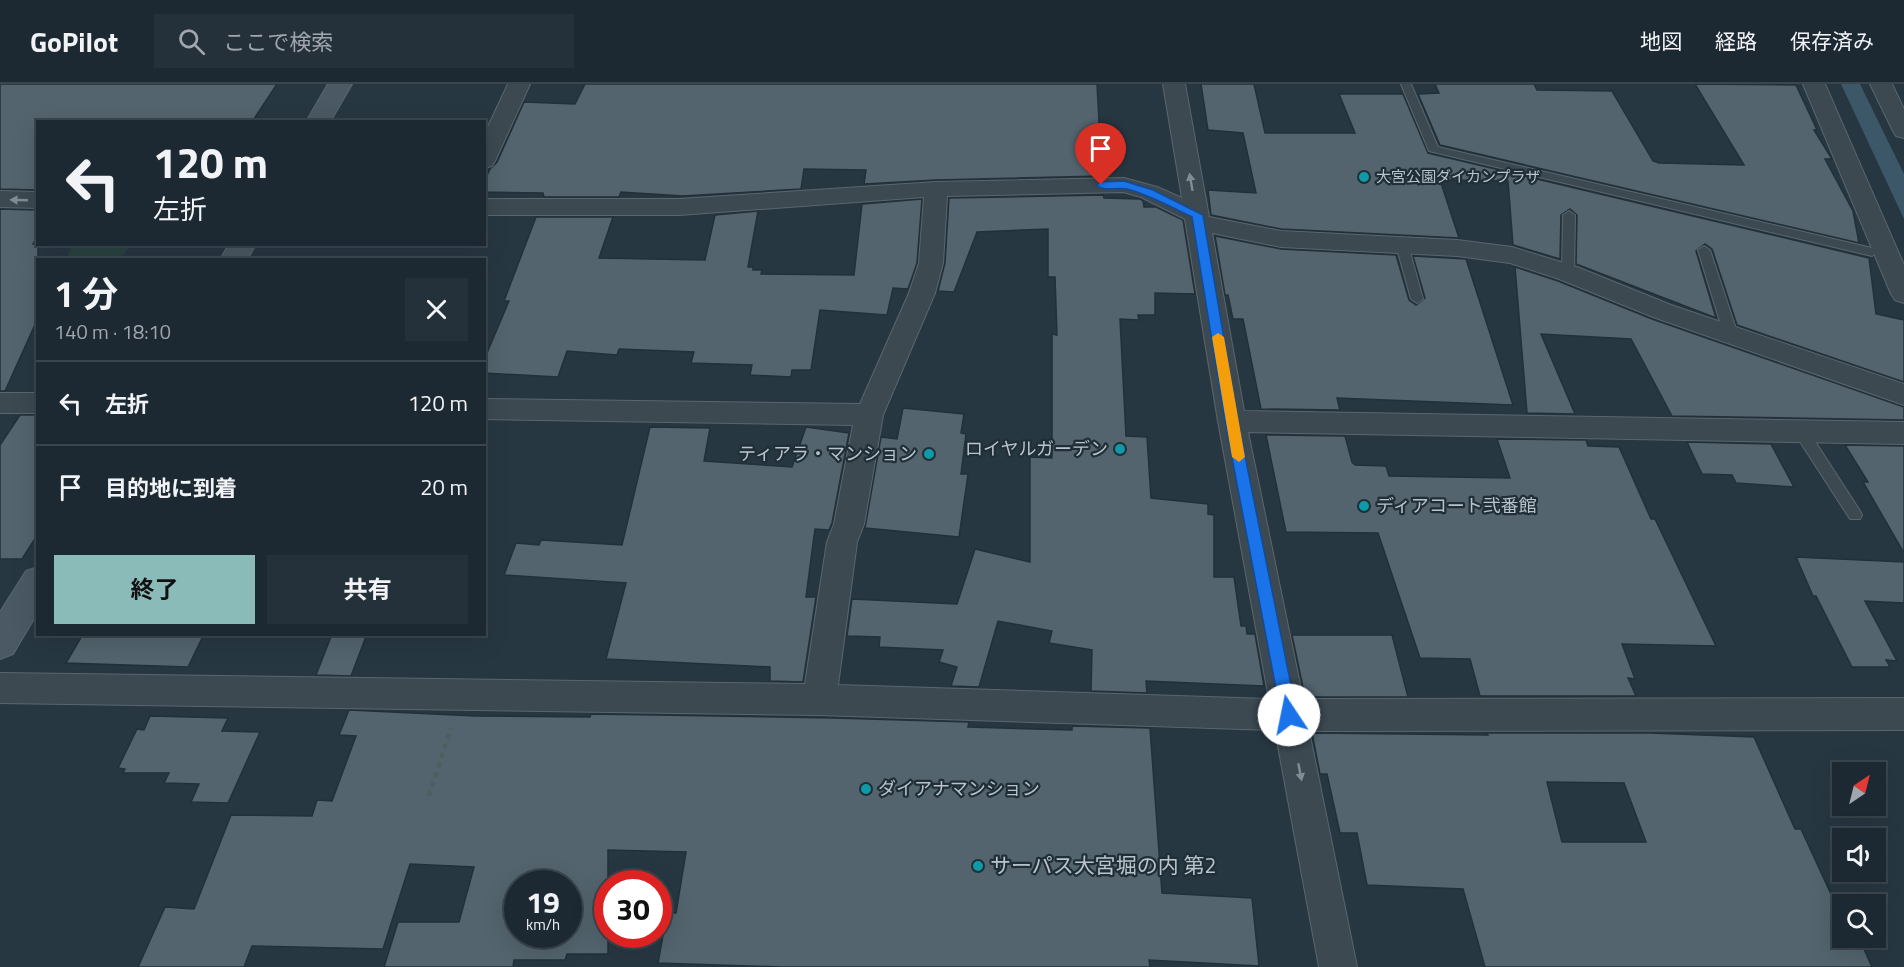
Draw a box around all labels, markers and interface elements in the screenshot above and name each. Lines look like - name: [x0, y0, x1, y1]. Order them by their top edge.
- search box: [154, 14, 574, 68]
- text: GoPilot: [30, 20, 118, 63]
- icon: search: [175, 25, 208, 58]
- text: ここで検索: [223, 25, 333, 59]
- text: 地図: [1640, 25, 1682, 57]
- text: 経路: [1715, 25, 1757, 57]
- text: 保存済み: [1790, 25, 1874, 57]
- pin: [1075, 123, 1126, 185]
- text: 120 m: [153, 130, 268, 194]
- icon: arrive: [1084, 132, 1117, 165]
- icon: left: [54, 144, 132, 222]
- place label: 大宮公園ダイカンプラザ: [1376, 165, 1541, 188]
- marker: 大宮公園ダイカンプラザ: [1357, 170, 1371, 184]
- one-way arrow: [1187, 173, 1196, 192]
- text: 左折: [153, 188, 207, 229]
- one-way arrow: [9, 195, 28, 204]
- text: 1 分: [54, 266, 118, 321]
- button: close: [405, 278, 468, 341]
- text: 140 m · 18:10: [54, 316, 171, 347]
- text: 120 m: [408, 386, 468, 420]
- icon: left: [54, 387, 87, 420]
- text: 左折: [105, 387, 149, 421]
- place label: ロイヤルガーデン: [965, 435, 1108, 462]
- place label: ティアラ・マンション: [738, 440, 917, 467]
- marker: ロイヤルガーデン: [1113, 442, 1127, 456]
- marker: ティアラ・マンション: [922, 447, 936, 461]
- text: 20 m: [420, 470, 468, 504]
- icon: arrive: [54, 471, 87, 504]
- text: 目的地に到着: [105, 471, 237, 505]
- place label: ディアコート弐番館: [1376, 492, 1537, 519]
- marker: ディアコート弐番館: [1357, 499, 1371, 513]
- button: 終了: [54, 555, 255, 624]
- button: 共有: [267, 555, 468, 624]
- position arrow: [1257, 683, 1321, 747]
- north arrow: [1832, 762, 1886, 816]
- map controls: [1832, 762, 1886, 948]
- one-way arrow: [1296, 763, 1305, 782]
- place label: ダイアナマンション: [878, 775, 1040, 802]
- marker: ダイアナマンション: [859, 782, 873, 796]
- button: sound: [1832, 828, 1886, 882]
- place label: サーパス大宮堀の内 第2: [990, 849, 1216, 881]
- marker: サーパス大宮堀の内 第2: [971, 859, 985, 873]
- speed limit sign: 30: [594, 870, 672, 948]
- text: 19: [526, 879, 560, 925]
- button: search: [1832, 894, 1886, 948]
- text: km/h: [526, 913, 560, 936]

